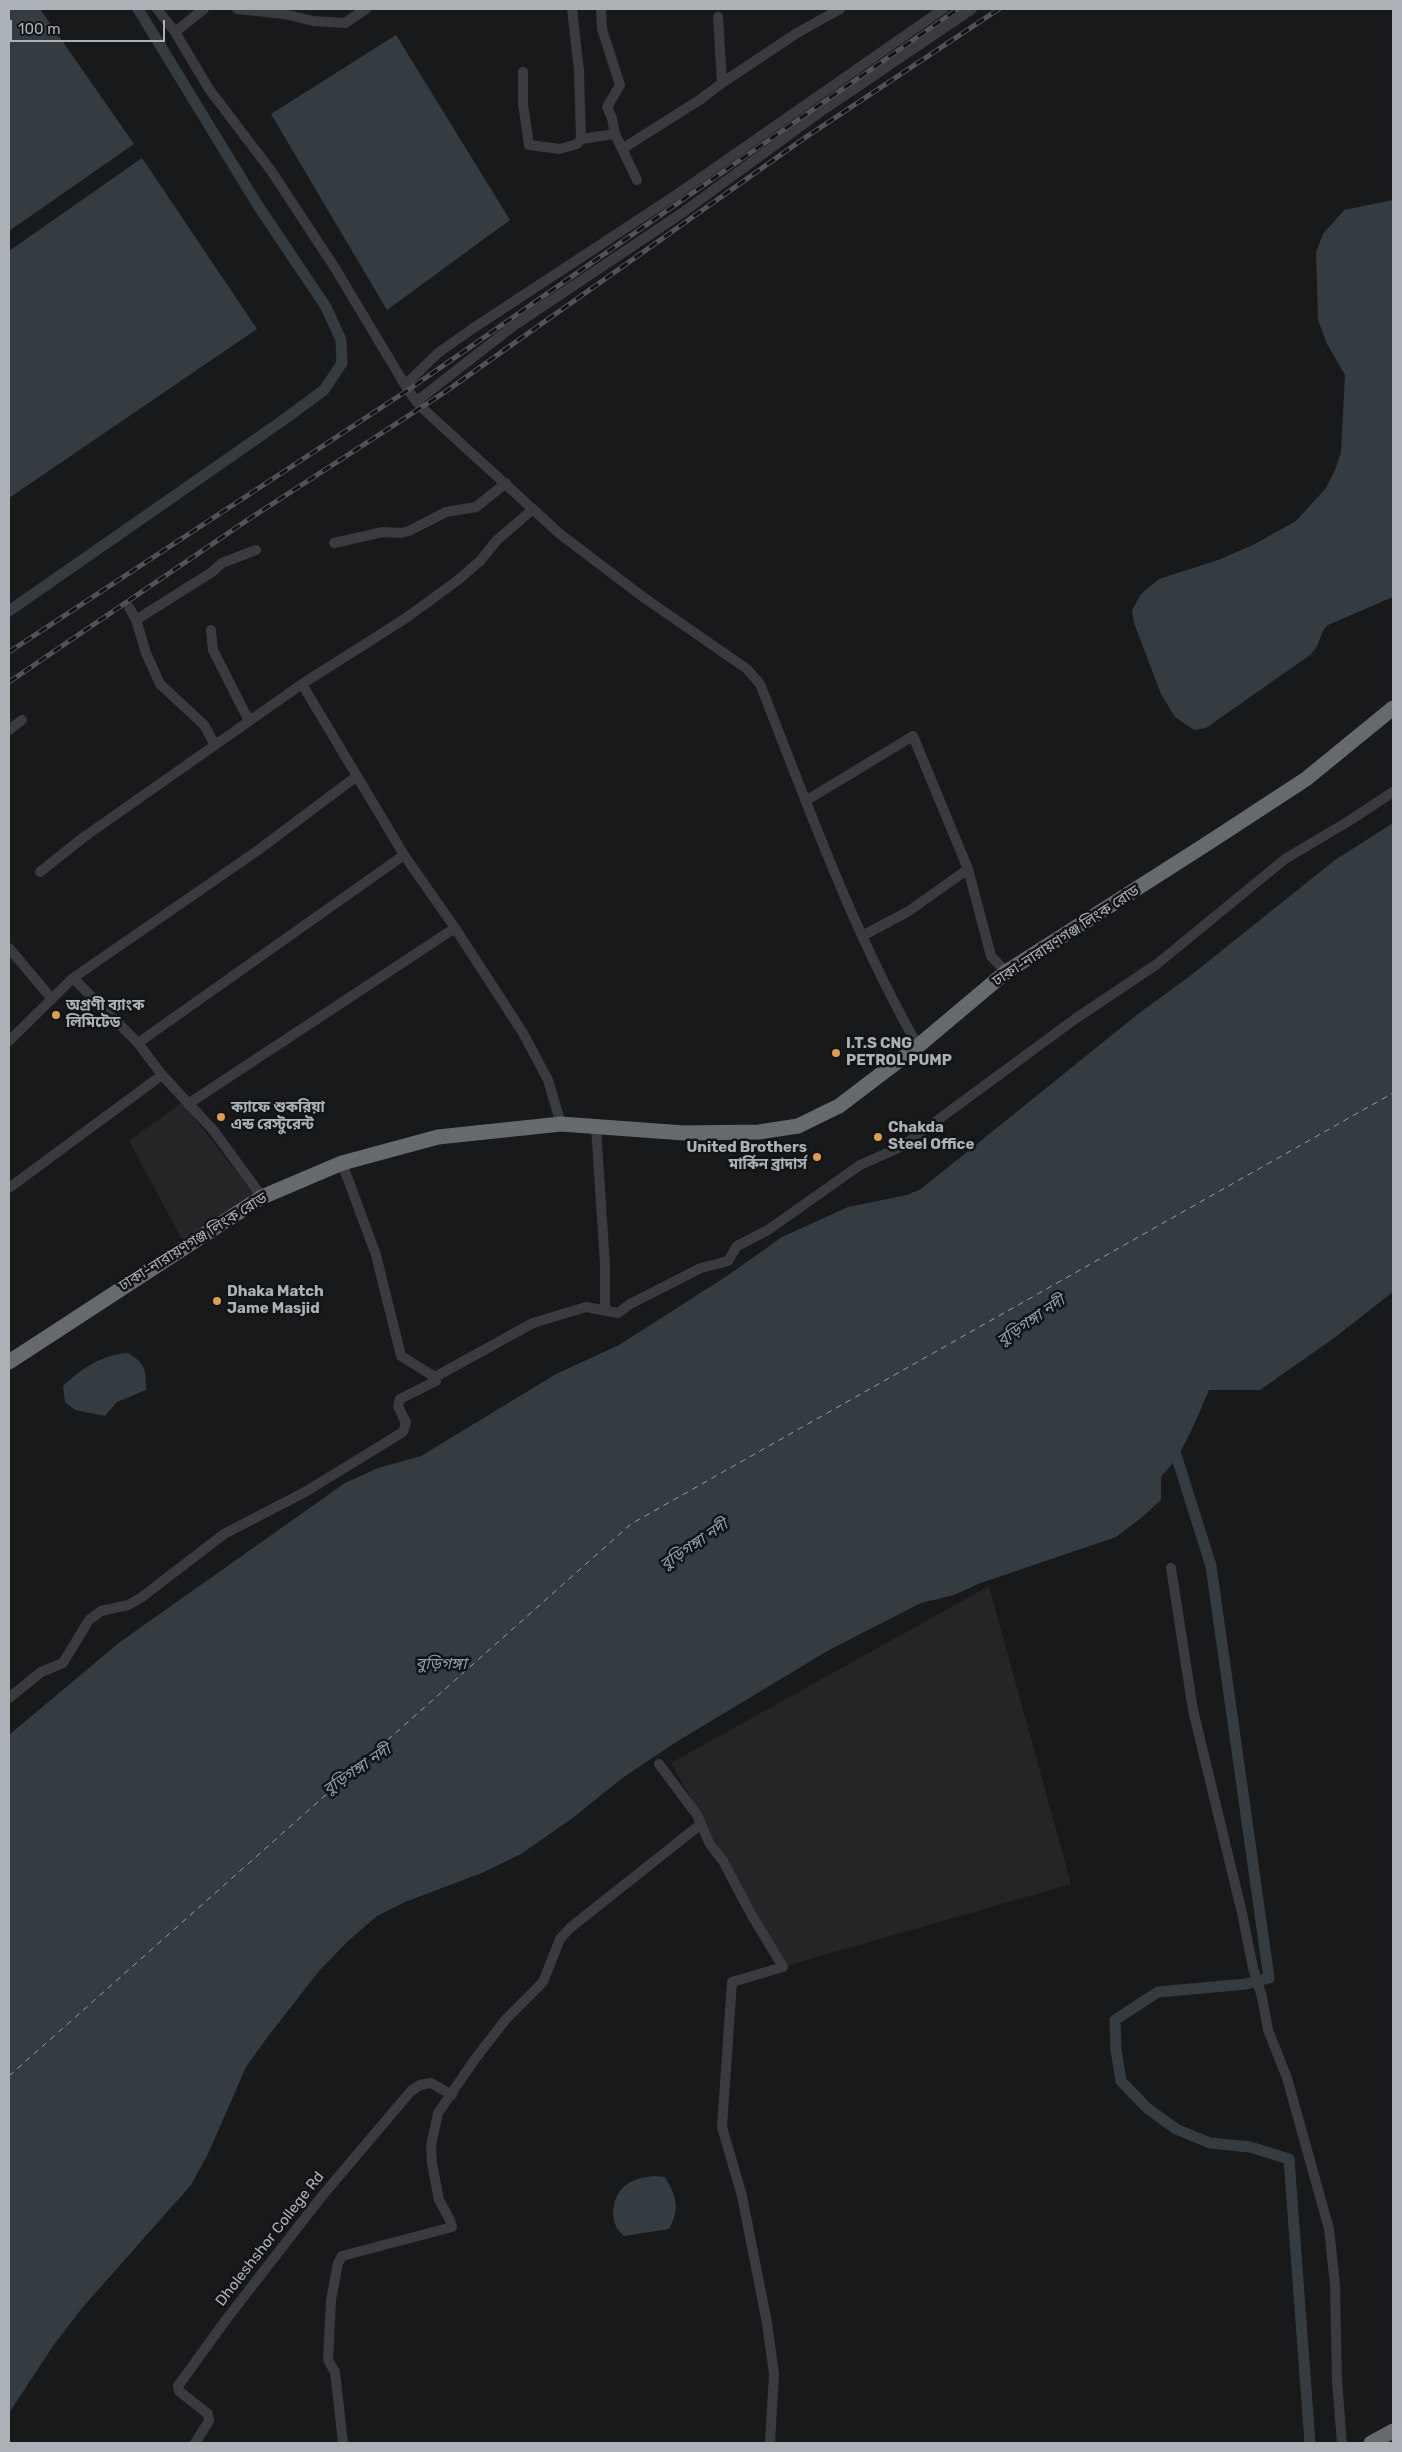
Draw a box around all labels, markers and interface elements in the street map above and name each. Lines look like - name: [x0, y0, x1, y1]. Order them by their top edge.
- scale bar: [12, 10, 168, 42]
- text: 100 m: [18, 20, 60, 38]
- street label: ঢাকা-নারায়ণগঞ্জ লিংক রোড: [989, 882, 1143, 990]
- place label: অগ্রণী ব্যাংক লিমিটেড: [66, 997, 144, 1032]
- marker: অগ্রণী ব্যাংক লিমিটেড: [50, 1009, 62, 1021]
- place label: I.T.S CNG PETROL PUMP: [846, 1035, 952, 1070]
- marker: I.T.S CNG PETROL PUMP: [830, 1047, 842, 1059]
- place label: ক্যাফে শুকরিয়া এন্ড রেস্টুরেন্ট: [231, 1099, 325, 1134]
- marker: ক্যাফে শুকরিয়া এন্ড রেস্টুরেন্ট: [215, 1111, 227, 1123]
- place label: Chakda Steel Office: [888, 1119, 974, 1154]
- marker: Chakda Steel Office: [872, 1131, 884, 1143]
- place label: United Brothers মার্কিন ব্রাদার্স: [686, 1139, 807, 1174]
- marker: United Brothers মার্কিন ব্রাদার্স: [811, 1151, 823, 1163]
- street label: ঢাকা-নারায়ণগঞ্জ লিংক রোড: [116, 1189, 270, 1295]
- place label: Dhaka Match Jame Masjid: [227, 1283, 324, 1318]
- water label: বুড়িগঙ্গা নদী: [993, 1291, 1069, 1351]
- marker: Dhaka Match Jame Masjid: [211, 1295, 223, 1307]
- water label: বুড়িগঙ্গা নদী: [656, 1515, 732, 1575]
- water label: বুড়িগঙ্গা: [416, 1654, 466, 1674]
- water label: বুড়িগঙ্গা নদী: [319, 1740, 395, 1800]
- street label: Dholeshshor College Rd: [212, 2168, 328, 2310]

